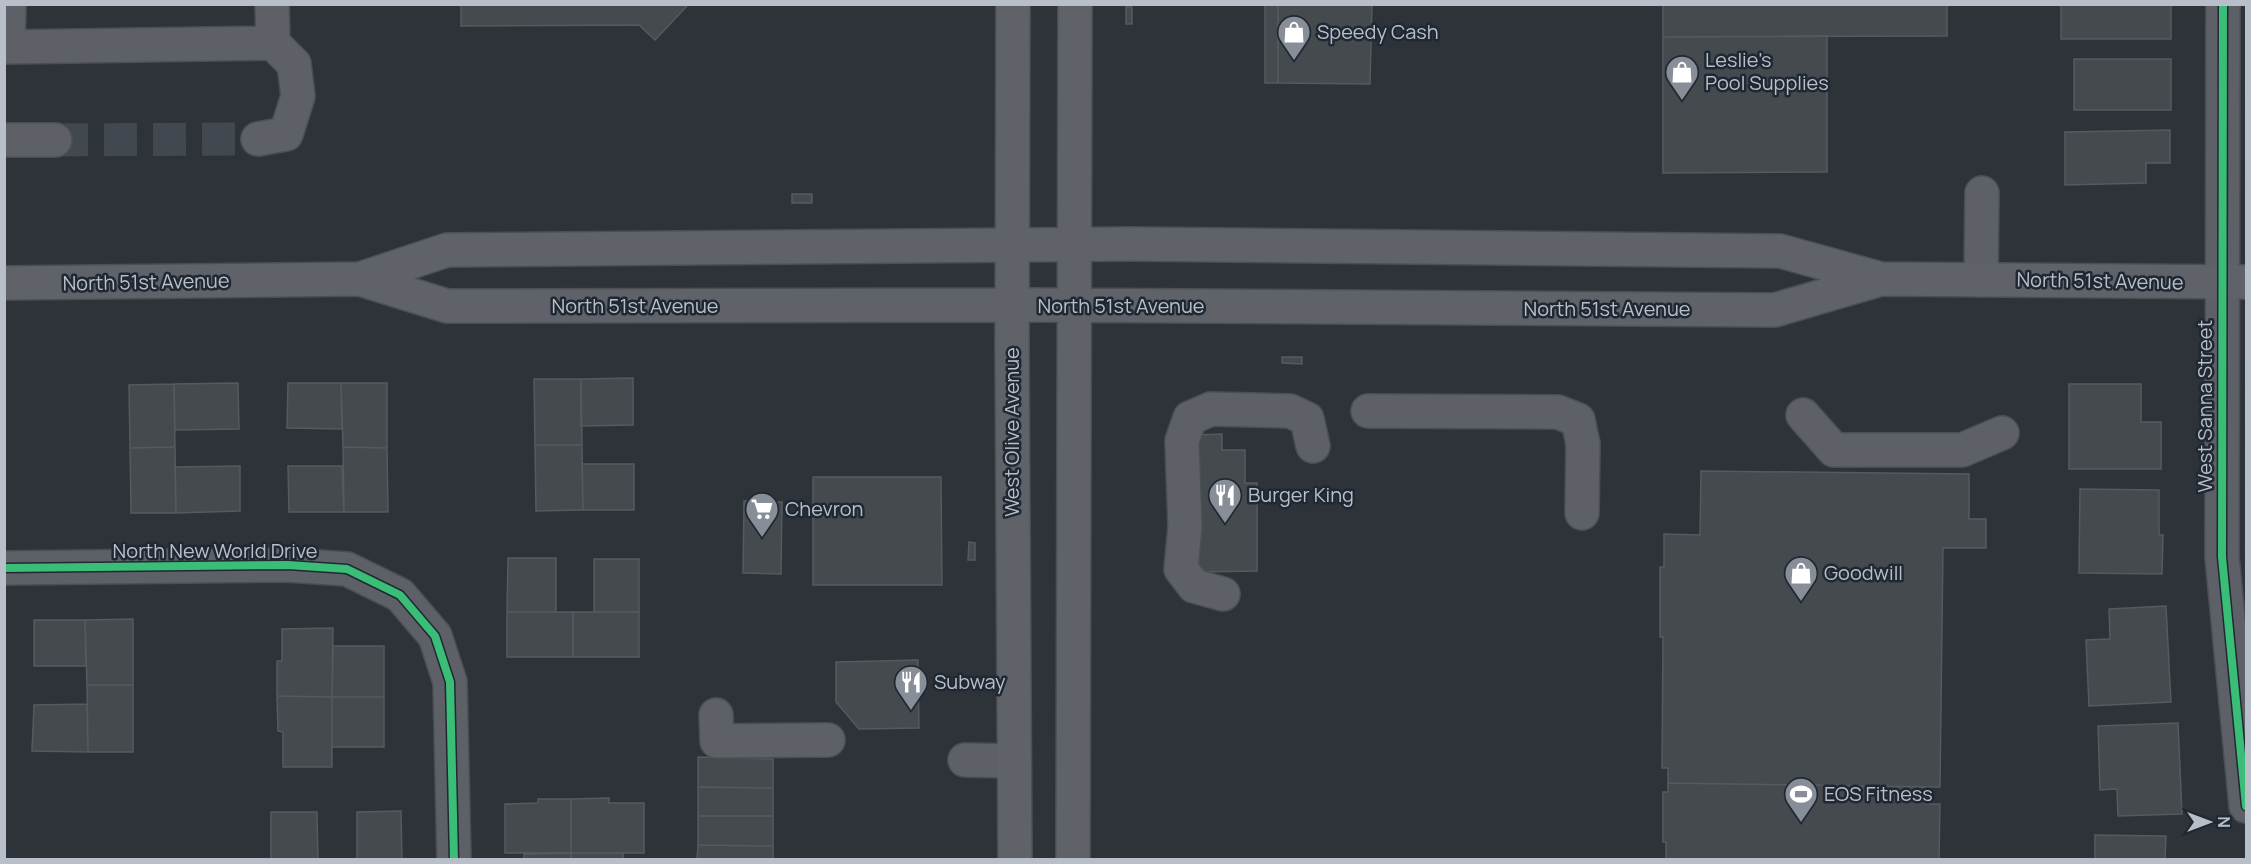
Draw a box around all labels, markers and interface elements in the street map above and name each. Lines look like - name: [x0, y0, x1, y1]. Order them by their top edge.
- shop icon: Speedy Cash: [1276, 14, 1312, 61]
- place label: Speedy Cash: [1317, 18, 1439, 45]
- place label: Leslie's Pool Supplies: [1705, 46, 1829, 96]
- shop icon: Leslie's Pool Supplies: [1664, 54, 1700, 101]
- street label: North 51st Avenue: [2016, 266, 2184, 295]
- street label: North 51st Avenue: [62, 267, 230, 296]
- street label: North 51st Avenue: [552, 292, 718, 319]
- street label: North 51st Avenue: [1038, 292, 1204, 319]
- street label: North 51st Avenue: [1524, 295, 1690, 322]
- street label: West Sanna Street: [2191, 320, 2218, 492]
- street label: West Olive Avenue: [998, 347, 1025, 517]
- restaurant icon: Burger King: [1207, 477, 1243, 524]
- place label: Burger King: [1248, 481, 1354, 508]
- supermarket icon: Chevron: [744, 491, 780, 538]
- place label: Chevron: [785, 495, 863, 522]
- street label: North New World Drive: [113, 537, 317, 564]
- shop icon: Goodwill: [1783, 555, 1819, 602]
- place label: Goodwill: [1824, 559, 1903, 586]
- restaurant icon: Subway: [893, 664, 929, 711]
- place label: Subway: [934, 668, 1006, 695]
- sports icon: EOS Fitness: [1783, 776, 1819, 823]
- place label: EOS Fitness: [1824, 780, 1933, 807]
- north arrow: [2179, 792, 2239, 852]
- text: N: [2213, 816, 2235, 828]

